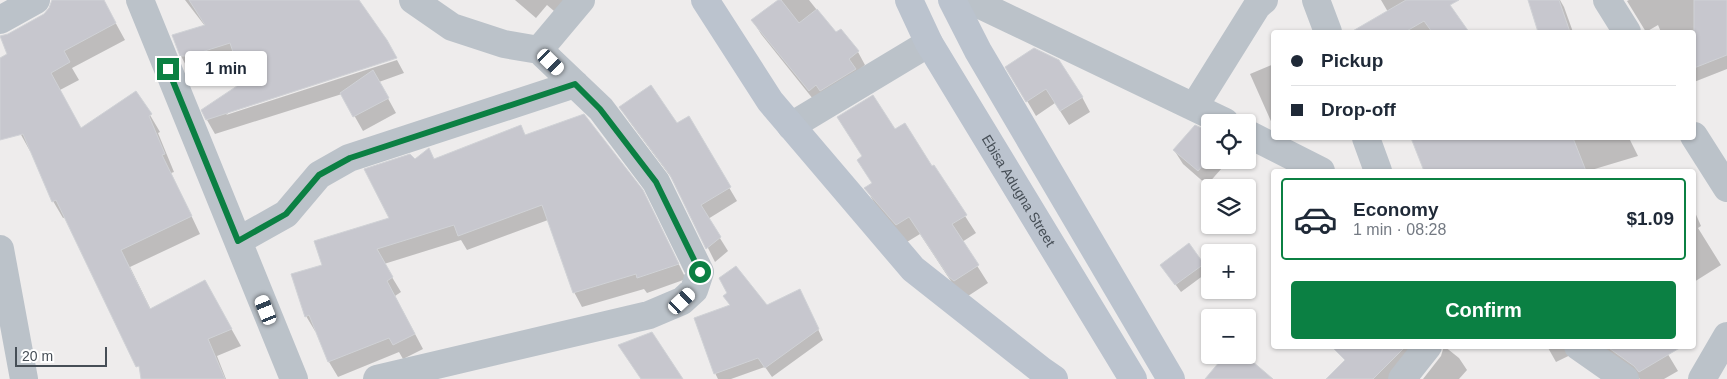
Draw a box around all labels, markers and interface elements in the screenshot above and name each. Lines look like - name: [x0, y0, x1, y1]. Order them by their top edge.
- car: [534, 46, 567, 78]
- text: Pickup: [1321, 50, 1383, 71]
- callout: 1 min: [186, 52, 268, 86]
- route end: [157, 58, 179, 80]
- text: 1 min: [205, 60, 247, 77]
- text: Drop-off: [1321, 99, 1396, 120]
- map controls: [1201, 114, 1256, 364]
- button: locate: [1201, 114, 1256, 169]
- street label: Ebisa Adugna Street: [979, 132, 1059, 249]
- button: layers: [1201, 179, 1256, 234]
- icon: car: [1293, 197, 1338, 242]
- text: Economy: [1353, 199, 1439, 220]
- text: $1.09: [1626, 208, 1674, 229]
- text: 1 min · 08:28: [1353, 221, 1446, 238]
- button: +: [1201, 244, 1256, 299]
- route start: [689, 261, 711, 283]
- button: Confirm: [1291, 281, 1676, 339]
- car: [665, 285, 698, 317]
- car: [253, 293, 278, 327]
- button: −: [1201, 309, 1256, 364]
- scale bar: [15, 344, 108, 367]
- text: 20 m: [22, 348, 53, 364]

